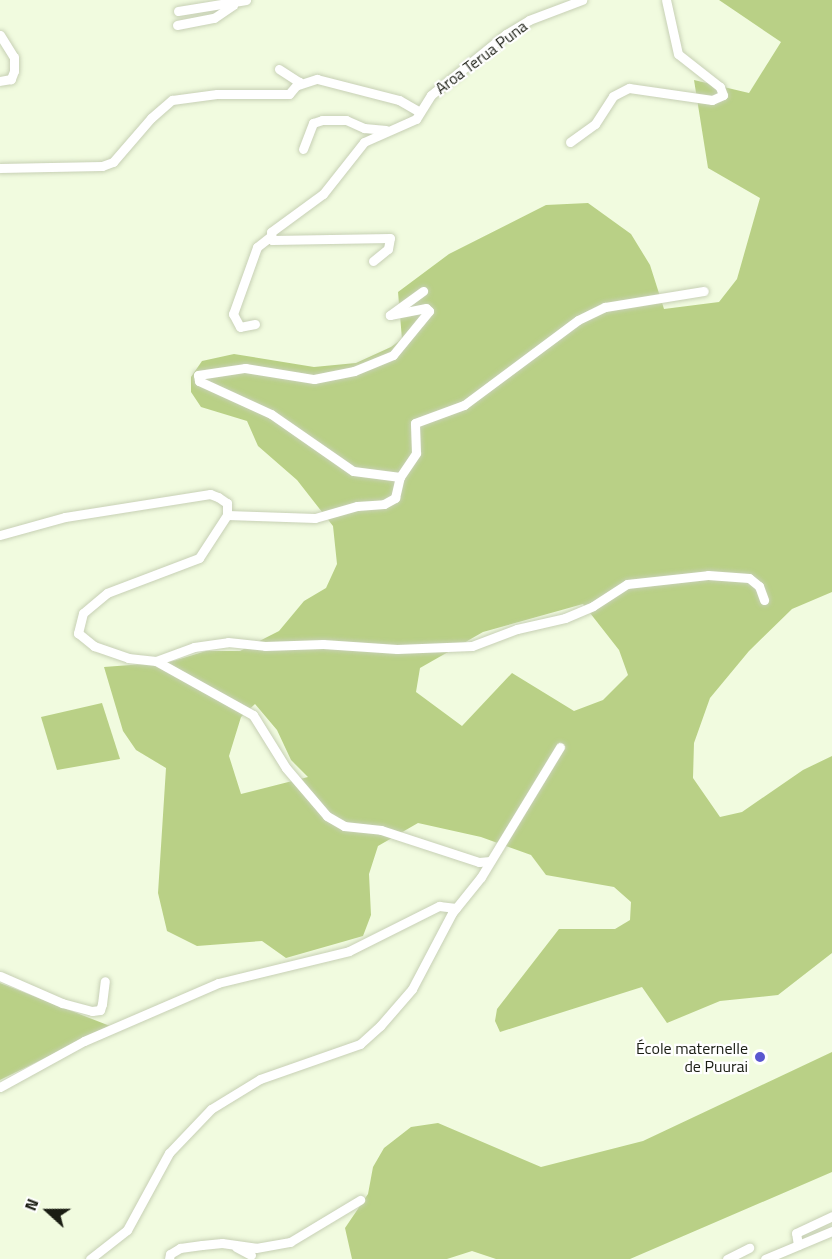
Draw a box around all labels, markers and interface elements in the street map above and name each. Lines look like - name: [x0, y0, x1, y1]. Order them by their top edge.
- street label: Aroa Terua Puna: [431, 16, 531, 98]
- place label: École maternelle de Puurai: [636, 1038, 748, 1076]
- marker: École maternelle de Puurai: [753, 1050, 767, 1064]
- north arrow: [18, 1181, 78, 1241]
- text: N: [18, 1195, 44, 1214]

